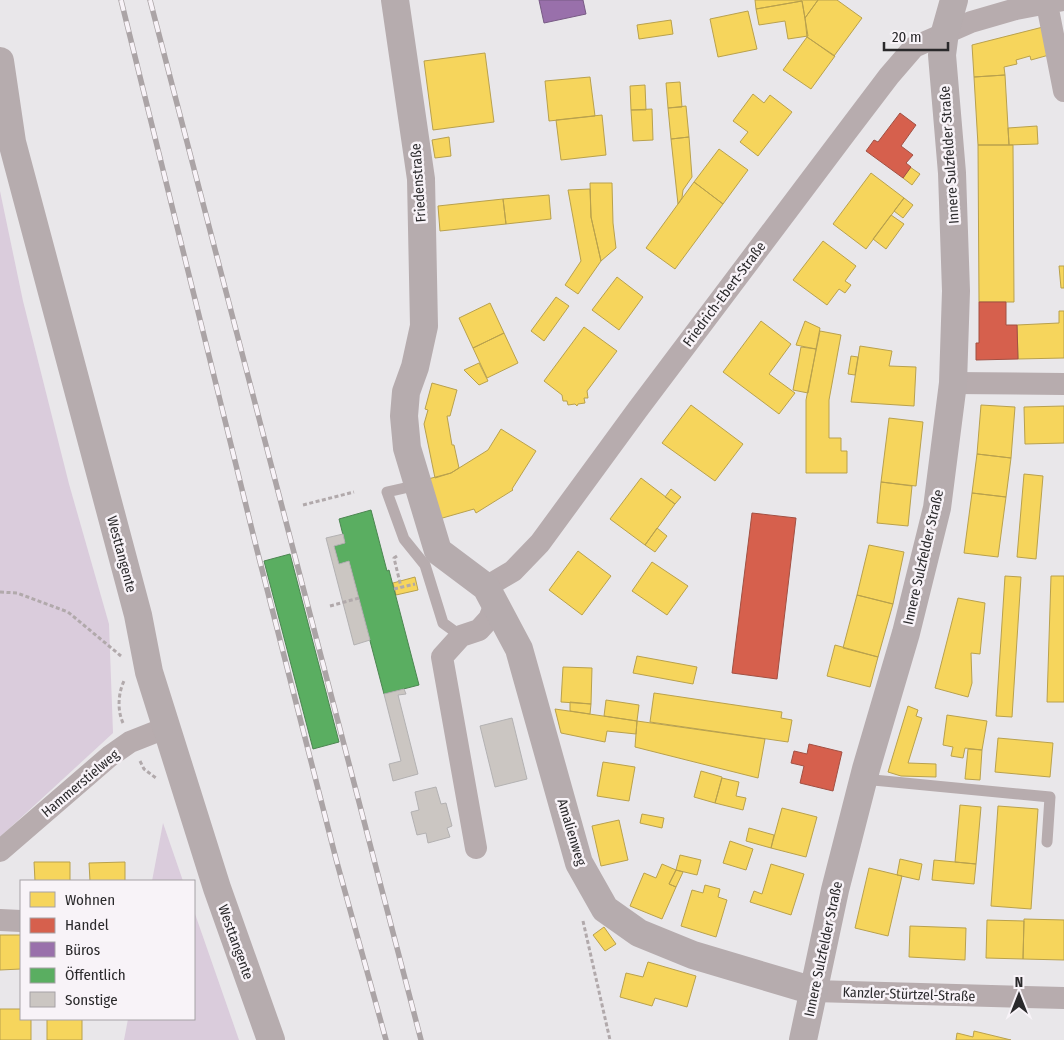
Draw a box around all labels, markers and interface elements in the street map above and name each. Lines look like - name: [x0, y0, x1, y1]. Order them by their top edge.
- scale bar: [884, 20, 948, 52]
- text: 20 m: [892, 28, 922, 46]
- street label: Innere Sulzfelder Straße: [936, 85, 963, 224]
- street label: Friedenstraße: [407, 143, 430, 223]
- street label: Friedrich-Ebert-Straße: [679, 238, 769, 350]
- street label: Innere Sulzfelder Straße: [900, 488, 947, 626]
- street label: Westtangente: [103, 514, 140, 594]
- street label: Hammerstielweg: [38, 746, 123, 821]
- street label: Amalienweg: [553, 797, 590, 868]
- legend: [20, 880, 195, 1020]
- street label: Innere Sulzfelder Straße: [801, 880, 846, 1018]
- text: Wohnen: [65, 891, 115, 909]
- street label: Westtangente: [214, 902, 257, 982]
- text: Handel: [65, 916, 109, 934]
- text: Büros: [65, 941, 100, 959]
- text: Öffentlich: [65, 966, 126, 984]
- north arrow: [994, 970, 1044, 1020]
- text: N: [1015, 974, 1023, 991]
- street label: Kanzler-Stürtzel-Straße: [842, 984, 976, 1005]
- text: Sonstige: [65, 991, 118, 1009]

